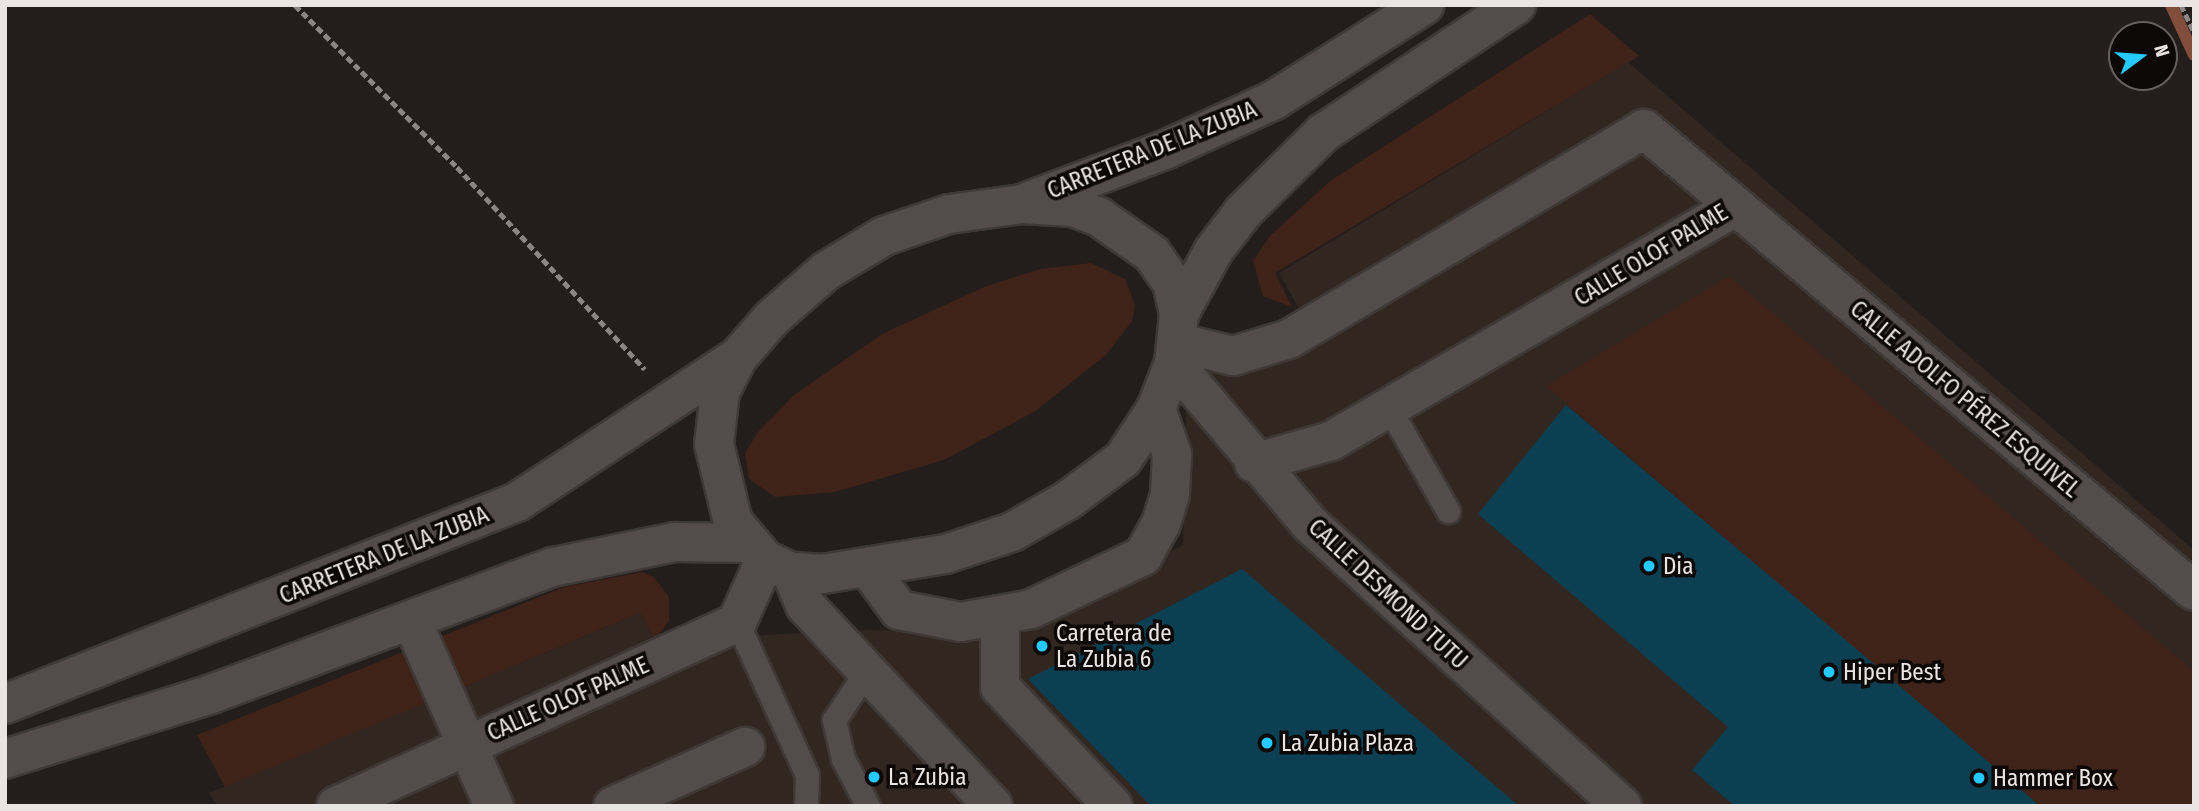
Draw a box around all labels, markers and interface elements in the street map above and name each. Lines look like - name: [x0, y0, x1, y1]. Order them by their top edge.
- north arrow: [2108, 21, 2178, 91]
- text: N: [2149, 42, 2174, 59]
- street label: CARRETERA DE LA ZUBIA: [1043, 95, 1261, 205]
- street label: CALLE OLOF PALME: [1569, 198, 1733, 312]
- street label: CALLE ADOLFO PÉREZ ESQUIVEL: [1845, 295, 2085, 503]
- street label: CARRETERA DE LA ZUBIA: [275, 500, 493, 610]
- street label: CALLE DESMOND TUTU: [1303, 513, 1473, 675]
- place label: Dia: [1663, 552, 1693, 580]
- marker: Dia: [1641, 558, 1657, 574]
- place label: Carretera de La Zubia 6: [1056, 619, 1172, 673]
- marker: Carretera de La Zubia 6: [1034, 638, 1050, 654]
- street label: CALLE OLOF PALME: [483, 651, 653, 747]
- place label: Hiper Best: [1843, 658, 1941, 686]
- marker: Hiper Best: [1821, 664, 1837, 680]
- place label: La Zubia Plaza: [1281, 729, 1414, 757]
- marker: La Zubia Plaza: [1259, 735, 1275, 751]
- place label: La Zubia: [888, 763, 966, 791]
- place label: Hammer Box: [1993, 764, 2113, 792]
- marker: La Zubia: [866, 769, 882, 785]
- marker: Hammer Box: [1971, 770, 1987, 786]

